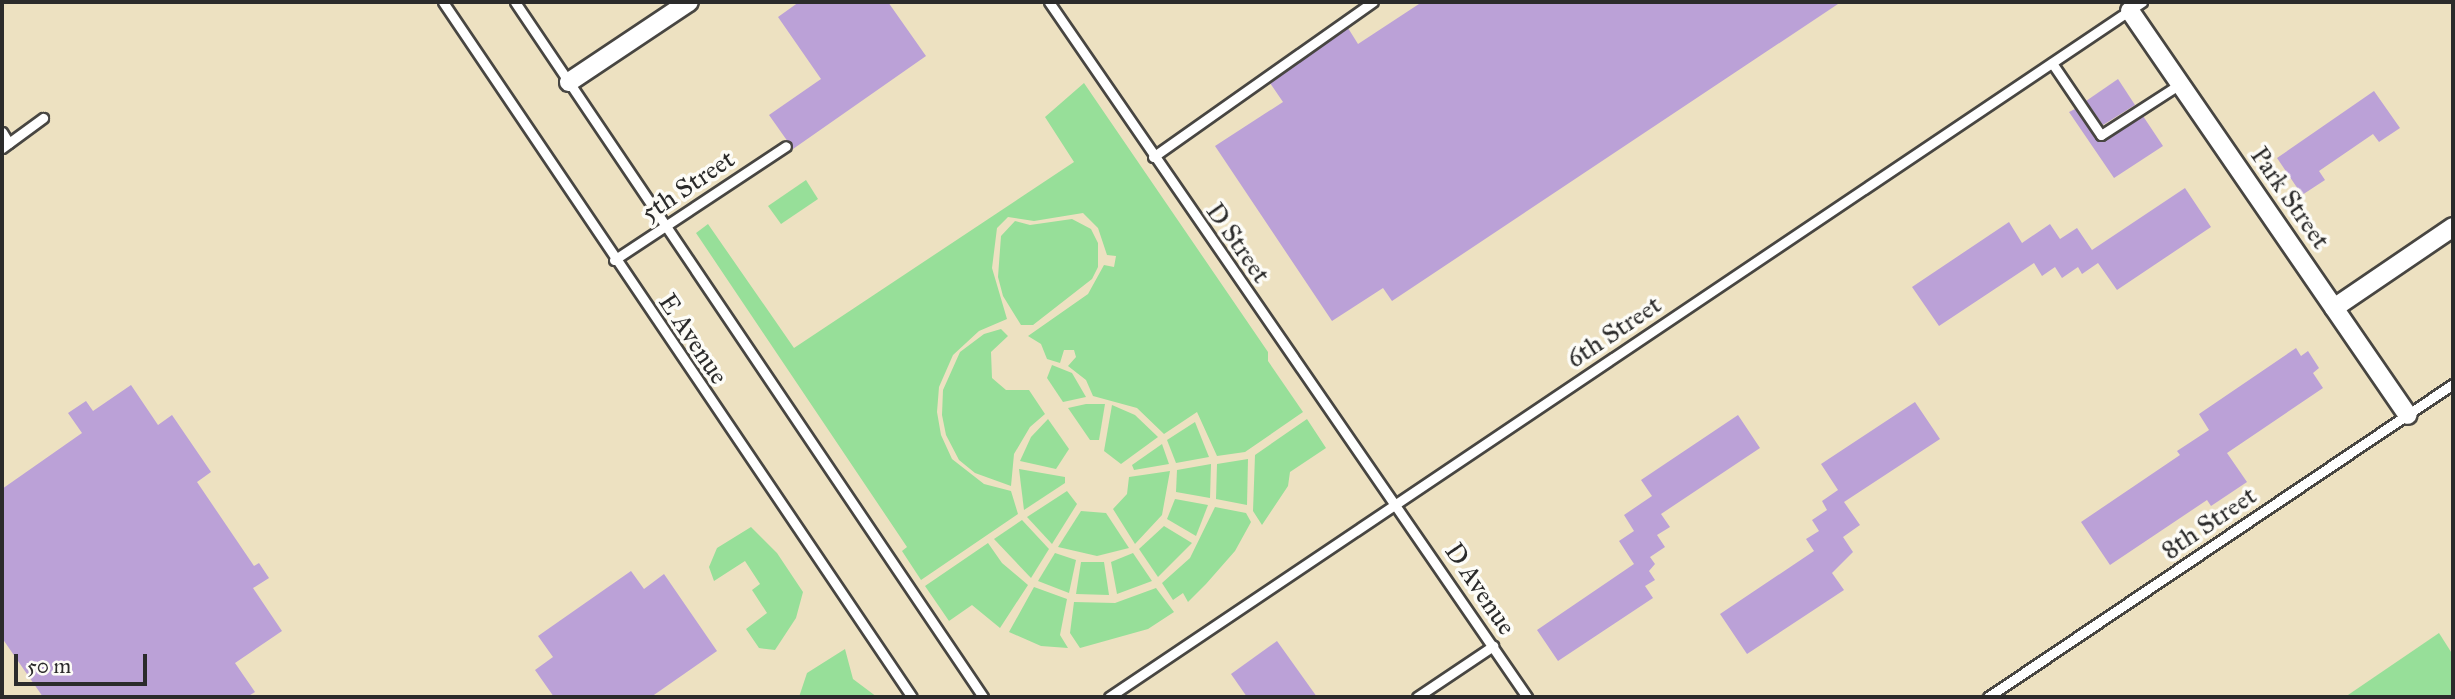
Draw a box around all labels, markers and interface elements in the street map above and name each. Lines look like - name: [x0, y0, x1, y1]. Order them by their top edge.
- street label: Park Street: [2244, 141, 2336, 255]
- street label: 5th Street: [635, 143, 741, 229]
- street label: D Street: [1199, 197, 1277, 289]
- street label: E Avenue: [651, 288, 735, 390]
- street label: 6th Street: [1561, 289, 1667, 375]
- street label: 8th Street: [2156, 480, 2262, 566]
- street label: D Avenue: [1438, 537, 1522, 641]
- scale bar: [18, 640, 150, 684]
- text: 50 m: [27, 653, 71, 679]

